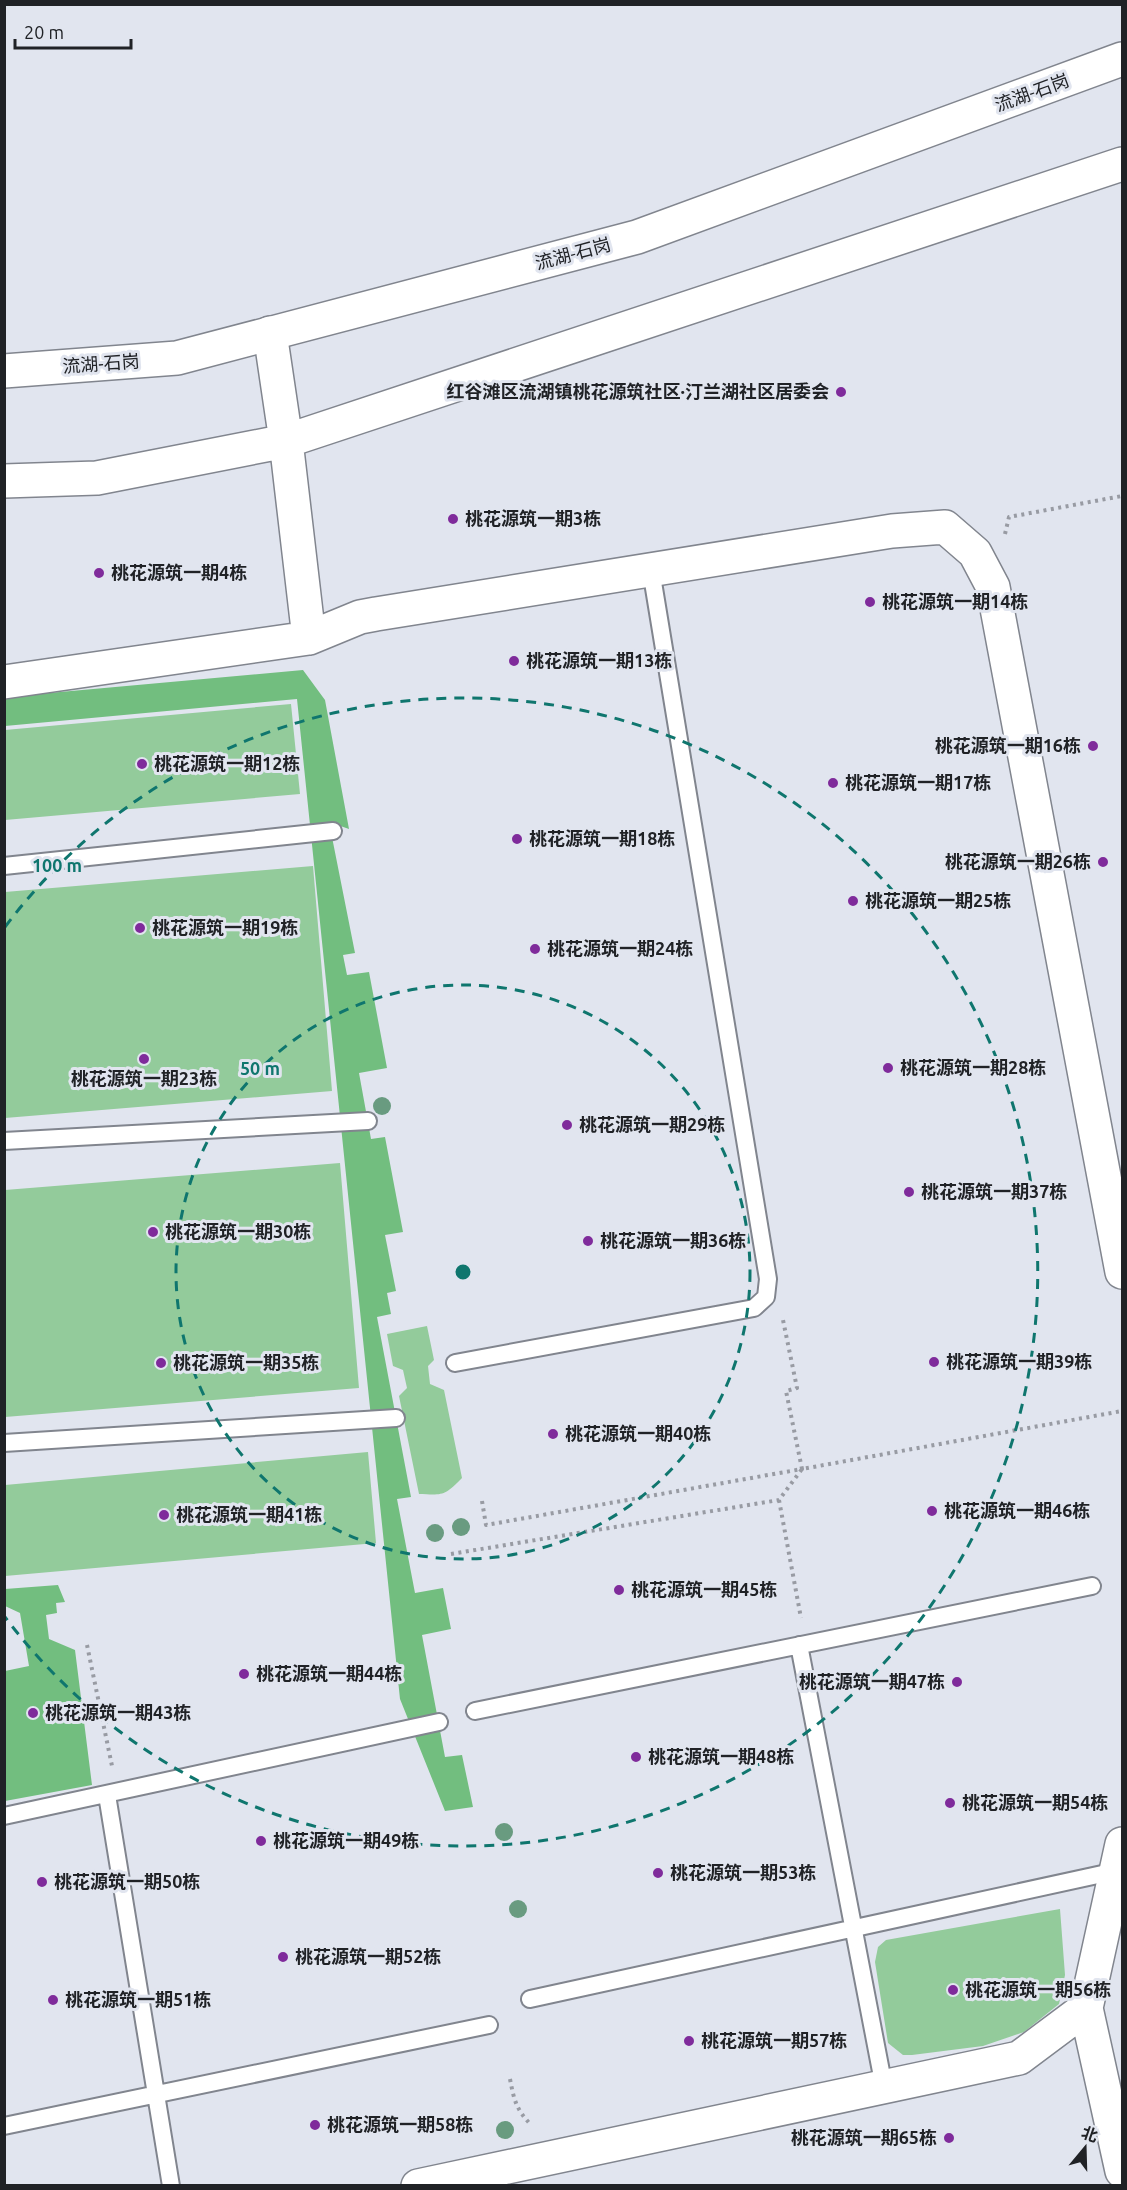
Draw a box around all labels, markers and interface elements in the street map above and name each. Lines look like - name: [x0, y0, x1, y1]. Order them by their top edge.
- scale bar: [15, 12, 130, 50]
- text: 20 m: [24, 22, 64, 42]
- street label: 流湖-石岗: [992, 69, 1071, 115]
- street label: 流湖-石岗: [533, 233, 613, 273]
- street label: 流湖-石岗: [62, 350, 140, 376]
- place label: 红谷滩区流湖镇桃花源筑社区·汀兰湖社区居委会: [447, 381, 829, 401]
- marker: 红谷滩区流湖镇桃花源筑社区·汀兰湖社区居委会: [834, 385, 848, 399]
- place label: 桃花源筑一期3栋: [465, 508, 601, 528]
- marker: 桃花源筑一期3栋: [446, 512, 460, 526]
- place label: 桃花源筑一期4栋: [111, 562, 247, 582]
- marker: 桃花源筑一期4栋: [92, 566, 106, 580]
- place label: 桃花源筑一期14栋: [882, 591, 1028, 611]
- marker: 桃花源筑一期14栋: [863, 595, 877, 609]
- place label: 桃花源筑一期13栋: [526, 650, 672, 670]
- marker: 桃花源筑一期13栋: [507, 654, 521, 668]
- place label: 桃花源筑一期16栋: [935, 735, 1081, 755]
- marker: 桃花源筑一期16栋: [1086, 739, 1100, 753]
- place label: 桃花源筑一期12栋: [154, 753, 300, 773]
- marker: 桃花源筑一期12栋: [135, 757, 149, 771]
- place label: 桃花源筑一期17栋: [845, 772, 991, 792]
- marker: 桃花源筑一期17栋: [826, 776, 840, 790]
- place label: 桃花源筑一期18栋: [529, 828, 675, 848]
- marker: 桃花源筑一期18栋: [510, 832, 524, 846]
- place label: 桃花源筑一期26栋: [945, 851, 1091, 871]
- text: 100 m: [32, 855, 82, 875]
- marker: 桃花源筑一期26栋: [1096, 855, 1110, 869]
- place label: 桃花源筑一期25栋: [865, 890, 1011, 910]
- marker: 桃花源筑一期25栋: [846, 894, 860, 908]
- place label: 桃花源筑一期19栋: [152, 917, 298, 937]
- marker: 桃花源筑一期19栋: [133, 921, 147, 935]
- place label: 桃花源筑一期24栋: [547, 938, 693, 958]
- marker: 桃花源筑一期24栋: [528, 942, 542, 956]
- marker: 桃花源筑一期23栋: [137, 1052, 151, 1066]
- place label: 桃花源筑一期28栋: [900, 1057, 1046, 1077]
- text: 50 m: [240, 1058, 280, 1078]
- marker: 桃花源筑一期28栋: [881, 1061, 895, 1075]
- place label: 桃花源筑一期23栋: [71, 1068, 217, 1088]
- place label: 桃花源筑一期29栋: [579, 1114, 725, 1134]
- marker: 桃花源筑一期29栋: [560, 1118, 574, 1132]
- place label: 桃花源筑一期37栋: [921, 1181, 1067, 1201]
- marker: 桃花源筑一期37栋: [902, 1185, 916, 1199]
- place label: 桃花源筑一期30栋: [165, 1221, 311, 1241]
- marker: 桃花源筑一期30栋: [146, 1225, 160, 1239]
- place label: 桃花源筑一期36栋: [600, 1230, 746, 1250]
- marker: 桃花源筑一期36栋: [581, 1234, 595, 1248]
- centre of rings: [453, 1262, 473, 1282]
- place label: 桃花源筑一期39栋: [946, 1351, 1092, 1371]
- place label: 桃花源筑一期35栋: [173, 1352, 319, 1372]
- marker: 桃花源筑一期39栋: [927, 1355, 941, 1369]
- marker: 桃花源筑一期35栋: [154, 1356, 168, 1370]
- place label: 桃花源筑一期40栋: [565, 1423, 711, 1443]
- marker: 桃花源筑一期40栋: [546, 1427, 560, 1441]
- place label: 桃花源筑一期46栋: [944, 1500, 1090, 1520]
- place label: 桃花源筑一期41栋: [176, 1504, 322, 1524]
- marker: 桃花源筑一期46栋: [925, 1504, 939, 1518]
- marker: 桃花源筑一期41栋: [157, 1508, 171, 1522]
- place label: 桃花源筑一期45栋: [631, 1579, 777, 1599]
- marker: 桃花源筑一期45栋: [612, 1583, 626, 1597]
- place label: 桃花源筑一期44栋: [256, 1663, 402, 1683]
- marker: 桃花源筑一期44栋: [237, 1667, 251, 1681]
- place label: 桃花源筑一期47栋: [799, 1671, 945, 1691]
- marker: 桃花源筑一期47栋: [950, 1675, 964, 1689]
- place label: 桃花源筑一期43栋: [45, 1702, 191, 1722]
- marker: 桃花源筑一期43栋: [26, 1706, 40, 1720]
- place label: 桃花源筑一期48栋: [648, 1746, 794, 1766]
- marker: 桃花源筑一期48栋: [629, 1750, 643, 1764]
- place label: 桃花源筑一期54栋: [962, 1792, 1108, 1812]
- marker: 桃花源筑一期54栋: [943, 1796, 957, 1810]
- place label: 桃花源筑一期49栋: [273, 1830, 419, 1850]
- marker: 桃花源筑一期49栋: [254, 1834, 268, 1848]
- place label: 桃花源筑一期53栋: [670, 1862, 816, 1882]
- marker: 桃花源筑一期53栋: [651, 1866, 665, 1880]
- place label: 桃花源筑一期50栋: [54, 1871, 200, 1891]
- marker: 桃花源筑一期50栋: [35, 1875, 49, 1889]
- place label: 桃花源筑一期52栋: [295, 1946, 441, 1966]
- marker: 桃花源筑一期52栋: [276, 1950, 290, 1964]
- place label: 桃花源筑一期56栋: [965, 1979, 1111, 1999]
- marker: 桃花源筑一期56栋: [946, 1983, 960, 1997]
- place label: 桃花源筑一期51栋: [65, 1989, 211, 2009]
- marker: 桃花源筑一期51栋: [46, 1993, 60, 2007]
- place label: 桃花源筑一期57栋: [701, 2030, 847, 2050]
- marker: 桃花源筑一期57栋: [682, 2034, 696, 2048]
- place label: 桃花源筑一期58栋: [327, 2114, 473, 2134]
- marker: 桃花源筑一期58栋: [308, 2118, 322, 2132]
- north arrow: [1055, 2118, 1115, 2178]
- text: 北: [1079, 2123, 1100, 2145]
- place label: 桃花源筑一期65栋: [791, 2127, 937, 2147]
- marker: 桃花源筑一期65栋: [942, 2131, 956, 2145]

